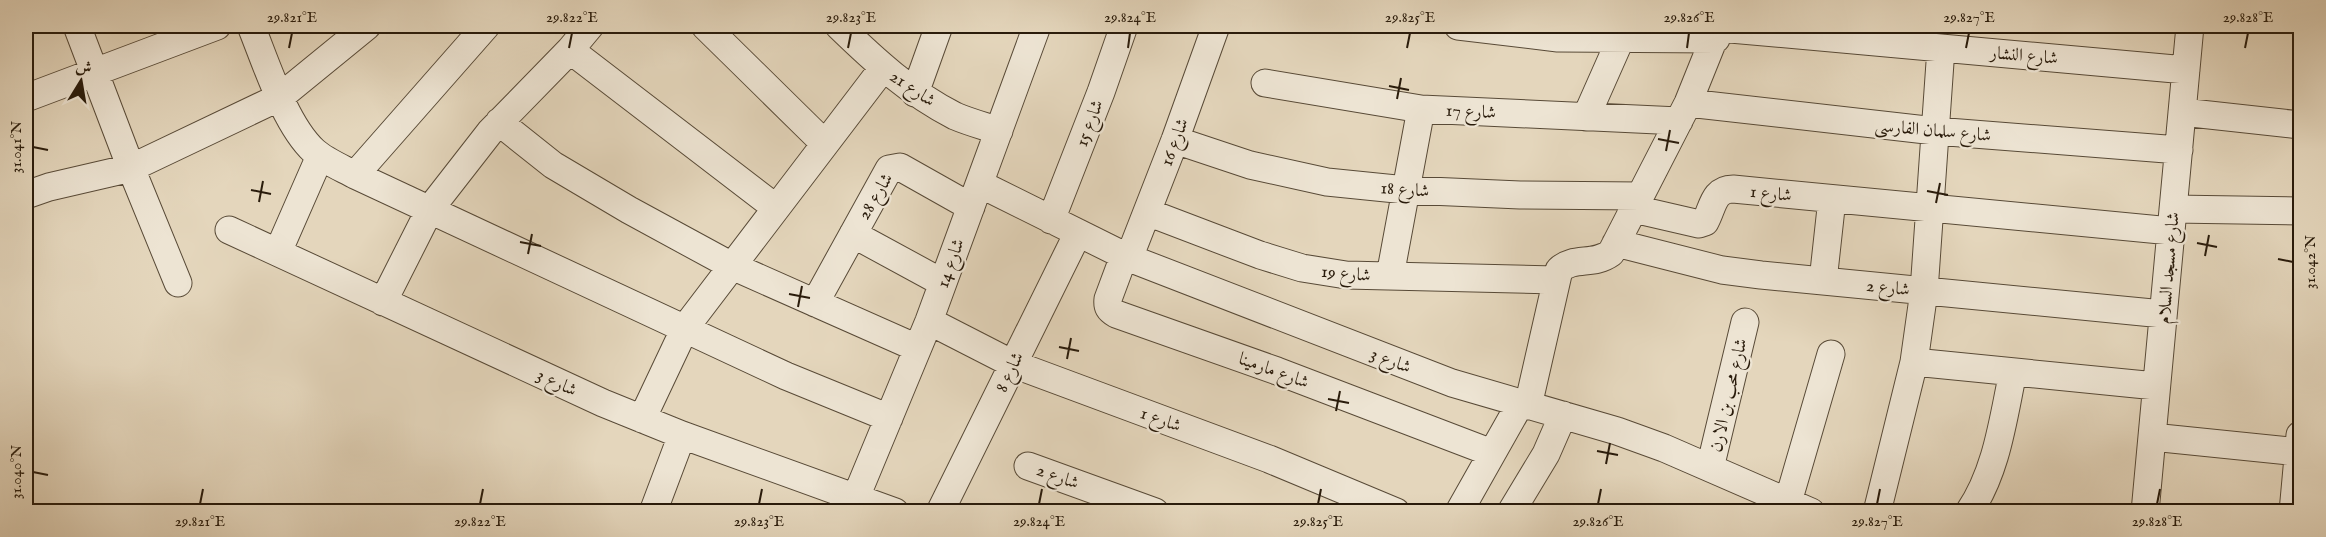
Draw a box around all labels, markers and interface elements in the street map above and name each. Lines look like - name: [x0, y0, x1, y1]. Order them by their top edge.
- text: 29.821°E: [267, 8, 317, 27]
- text: 29.822°E: [546, 8, 598, 27]
- text: 29.823°E: [826, 8, 876, 27]
- text: 29.824°E: [1104, 8, 1156, 27]
- text: 29.825°E: [1385, 8, 1435, 27]
- text: 29.826°E: [1663, 8, 1715, 27]
- text: 29.827°E: [1943, 8, 1995, 27]
- text: 29.828°E: [2223, 8, 2273, 27]
- street label: شارع النشار: [1987, 42, 2059, 73]
- north arrow: [51, 51, 111, 111]
- text: ش: [74, 57, 93, 80]
- street label: شارع 21: [884, 66, 939, 115]
- street label: شارع 15: [1071, 97, 1112, 151]
- street label: شارع 17: [1445, 100, 1497, 127]
- street label: شارع 16: [1156, 115, 1197, 170]
- street label: شارع سلمان الفارسى: [1874, 115, 1992, 150]
- text: 31.041°N: [7, 121, 26, 173]
- street label: شارع 28: [853, 169, 901, 225]
- street label: شارع 18: [1380, 177, 1430, 206]
- street label: شارع 1: [1749, 181, 1793, 210]
- street label: شارع مسجد السلام: [2153, 211, 2189, 325]
- text: 31.042°N: [2301, 235, 2320, 289]
- street label: شارع 14: [932, 236, 973, 292]
- street label: شارع 19: [1320, 261, 1372, 290]
- street label: شارع 2: [1865, 275, 1911, 304]
- street label: شارع محب بن الارن: [1705, 336, 1756, 455]
- street label: شارع 3: [1366, 343, 1414, 382]
- street label: شارع مارمينا: [1234, 348, 1312, 397]
- street label: شارع 8: [991, 349, 1032, 398]
- street label: شارع 3: [532, 364, 580, 404]
- street label: شارع 1: [1136, 402, 1184, 440]
- text: 31.040°N: [7, 445, 26, 499]
- street label: شارع 2: [1032, 459, 1082, 498]
- text: 29.821°E: [175, 512, 225, 531]
- text: 29.822°E: [454, 512, 506, 531]
- text: 29.823°E: [734, 512, 784, 531]
- text: 29.824°E: [1013, 512, 1065, 531]
- text: 29.825°E: [1293, 512, 1343, 531]
- text: 29.826°E: [1572, 512, 1624, 531]
- text: 29.827°E: [1851, 512, 1903, 531]
- text: 29.828°E: [2132, 512, 2182, 531]

